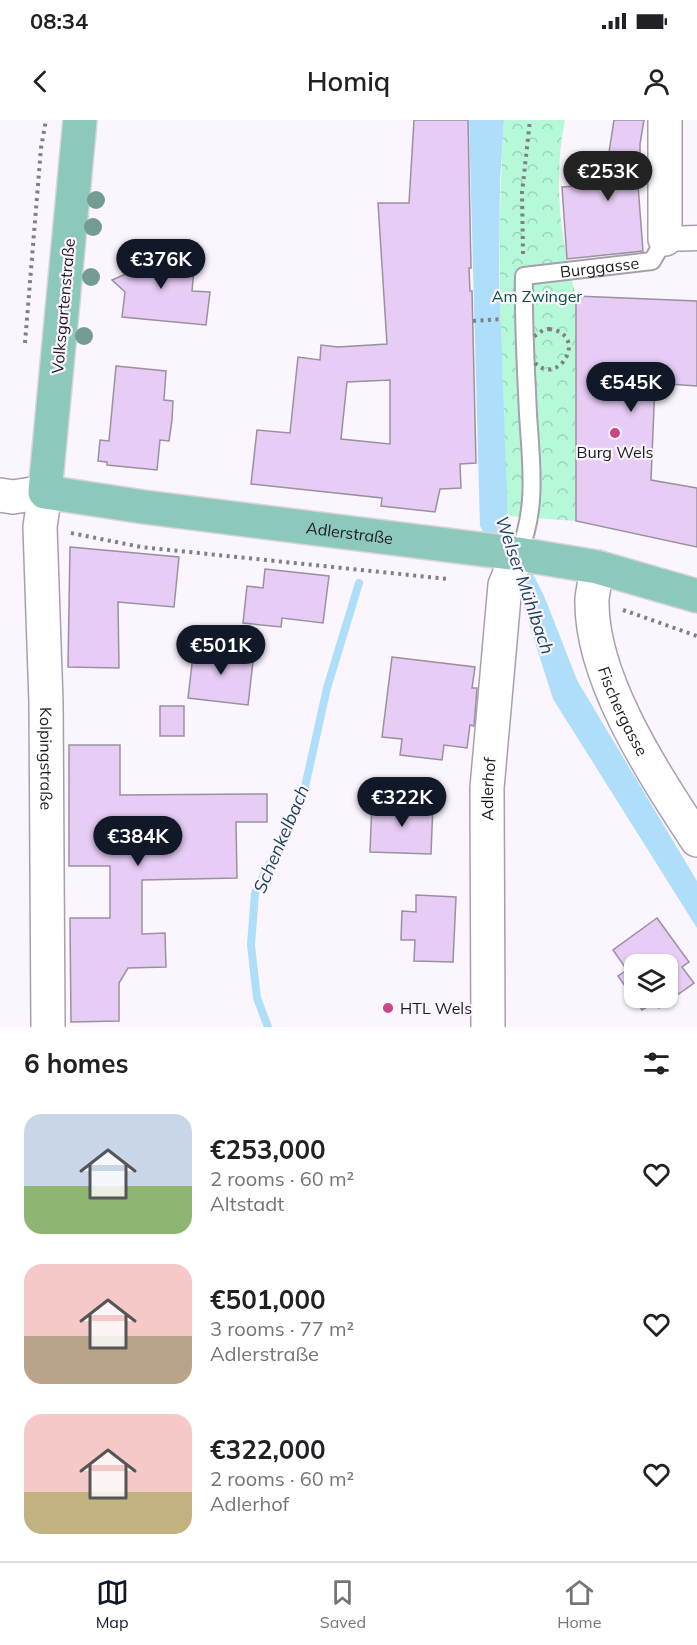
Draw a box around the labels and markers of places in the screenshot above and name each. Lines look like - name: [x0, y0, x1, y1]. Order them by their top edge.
- pin: €253K: [566, 151, 650, 202]
- pin: €376K: [119, 239, 203, 290]
- pin: €545K: [589, 362, 673, 413]
- marker: Burg Wels: [608, 426, 622, 440]
- place label: Burg Wels: [577, 442, 654, 462]
- pin: €501K: [179, 625, 263, 676]
- pin: €322K: [360, 777, 444, 828]
- pin: €384K: [96, 816, 180, 867]
- place label: HTL Wels: [400, 998, 472, 1018]
- marker: HTL Wels: [381, 1001, 395, 1015]

